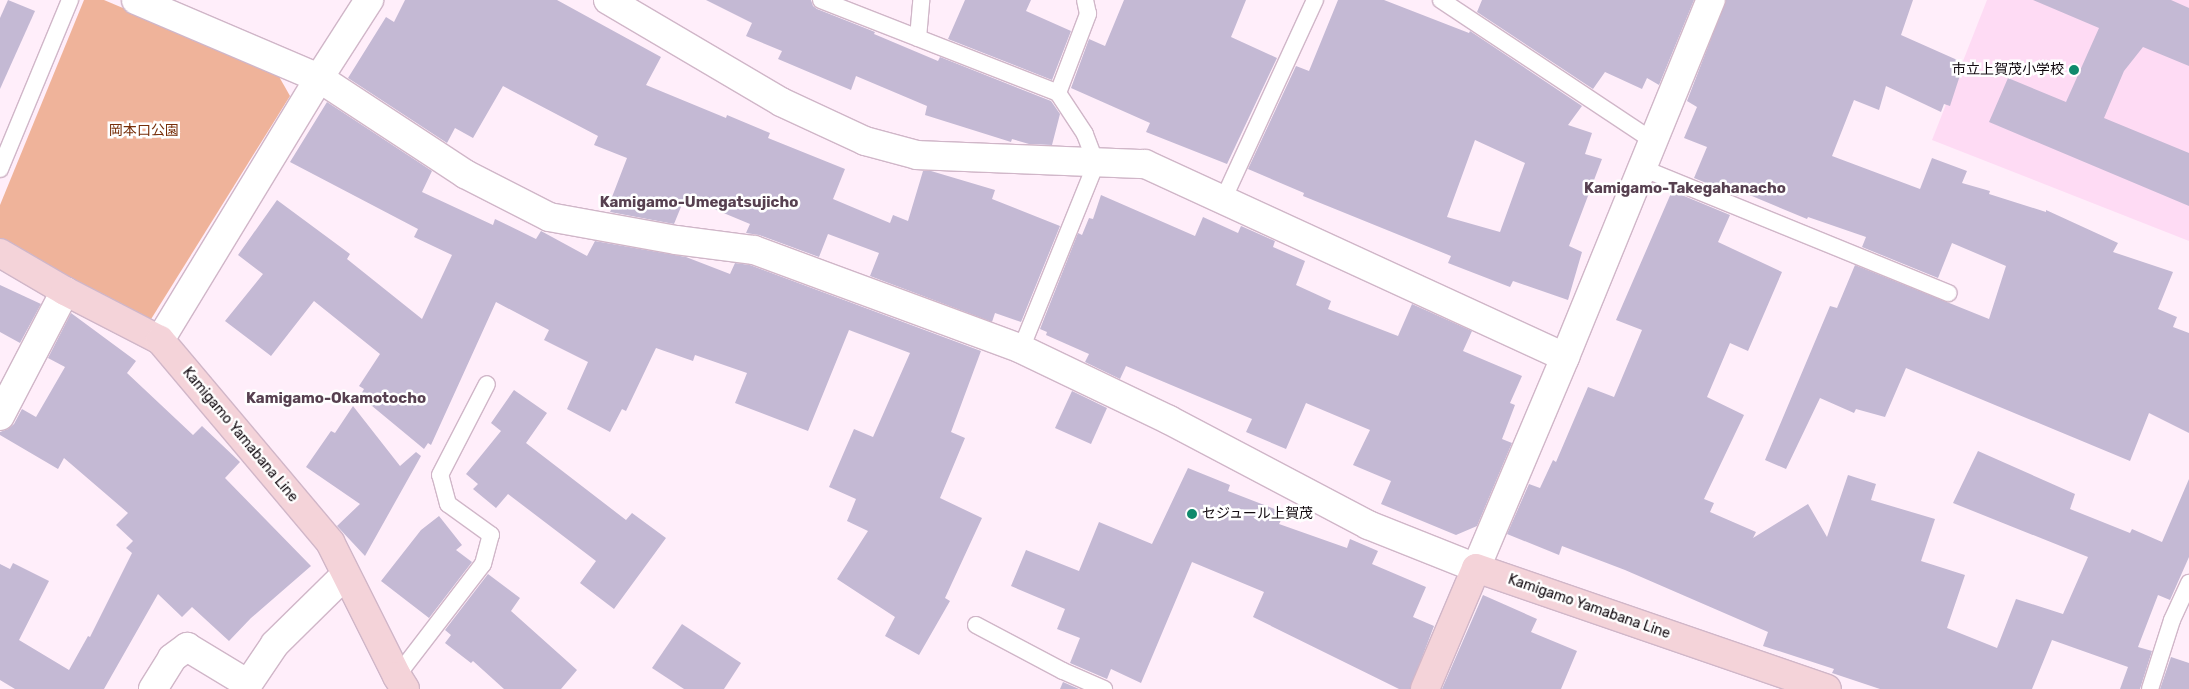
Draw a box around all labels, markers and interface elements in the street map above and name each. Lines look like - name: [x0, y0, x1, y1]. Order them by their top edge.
- place label: 市立上賀茂小学校: [1952, 62, 2064, 78]
- marker: 市立上賀茂小学校: [2068, 64, 2080, 76]
- park label: 岡本口公園: [109, 123, 179, 139]
- district label: Kamigamo-Takegahanacho: [1584, 180, 1786, 198]
- district label: Kamigamo-Umegatsujicho: [600, 194, 798, 212]
- street label: Kamigamo Yamabana Line: [179, 364, 301, 506]
- district label: Kamigamo-Okamotocho: [246, 390, 426, 408]
- place label: セジュール上賀茂: [1202, 506, 1314, 522]
- marker: セジュール上賀茂: [1186, 508, 1198, 520]
- street label: Kamigamo Yamabana Line: [1506, 571, 1672, 643]

